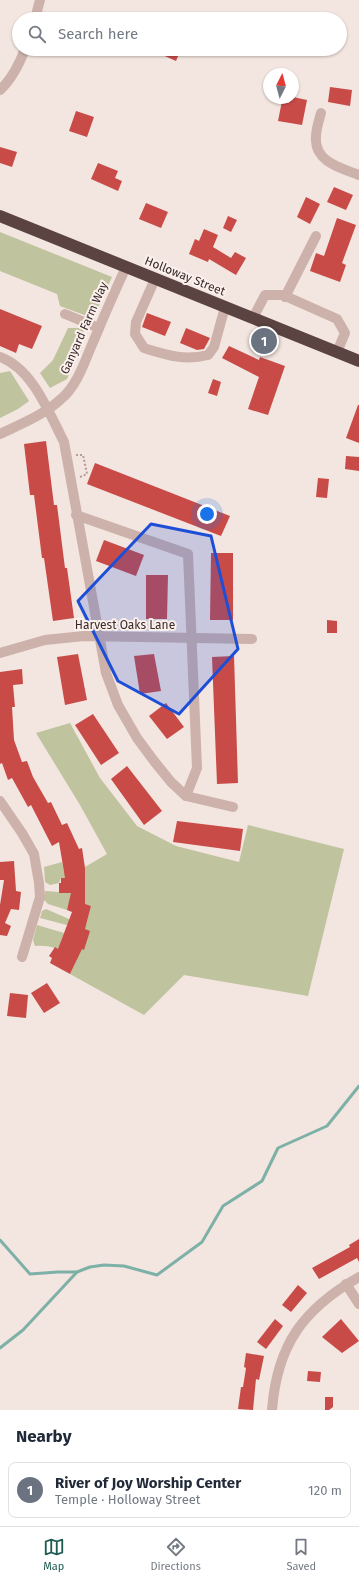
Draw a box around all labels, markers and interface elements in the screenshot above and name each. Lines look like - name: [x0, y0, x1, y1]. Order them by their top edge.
- search box: [12, 12, 347, 56]
- icon: search: [26, 23, 48, 45]
- text: Search here: [58, 25, 138, 43]
- north arrow: [263, 68, 299, 104]
- street label: Holloway Street: [143, 253, 228, 299]
- street label: Ganyard Farm Way: [57, 280, 111, 376]
- pin: 1: [251, 326, 277, 356]
- your location: [197, 504, 217, 524]
- street label: Harvest Oaks Lane: [75, 618, 175, 632]
- text: Nearby: [16, 1426, 71, 1447]
- text: River of Joy Worship Center: [55, 1474, 241, 1492]
- text: 1: [27, 1483, 33, 1498]
- text: 120 m: [308, 1483, 342, 1498]
- text: Temple · Holloway Street: [55, 1492, 201, 1507]
- tab: Map: [43, 1536, 65, 1573]
- tab: Directions: [150, 1536, 201, 1573]
- tab: Saved: [286, 1536, 316, 1573]

